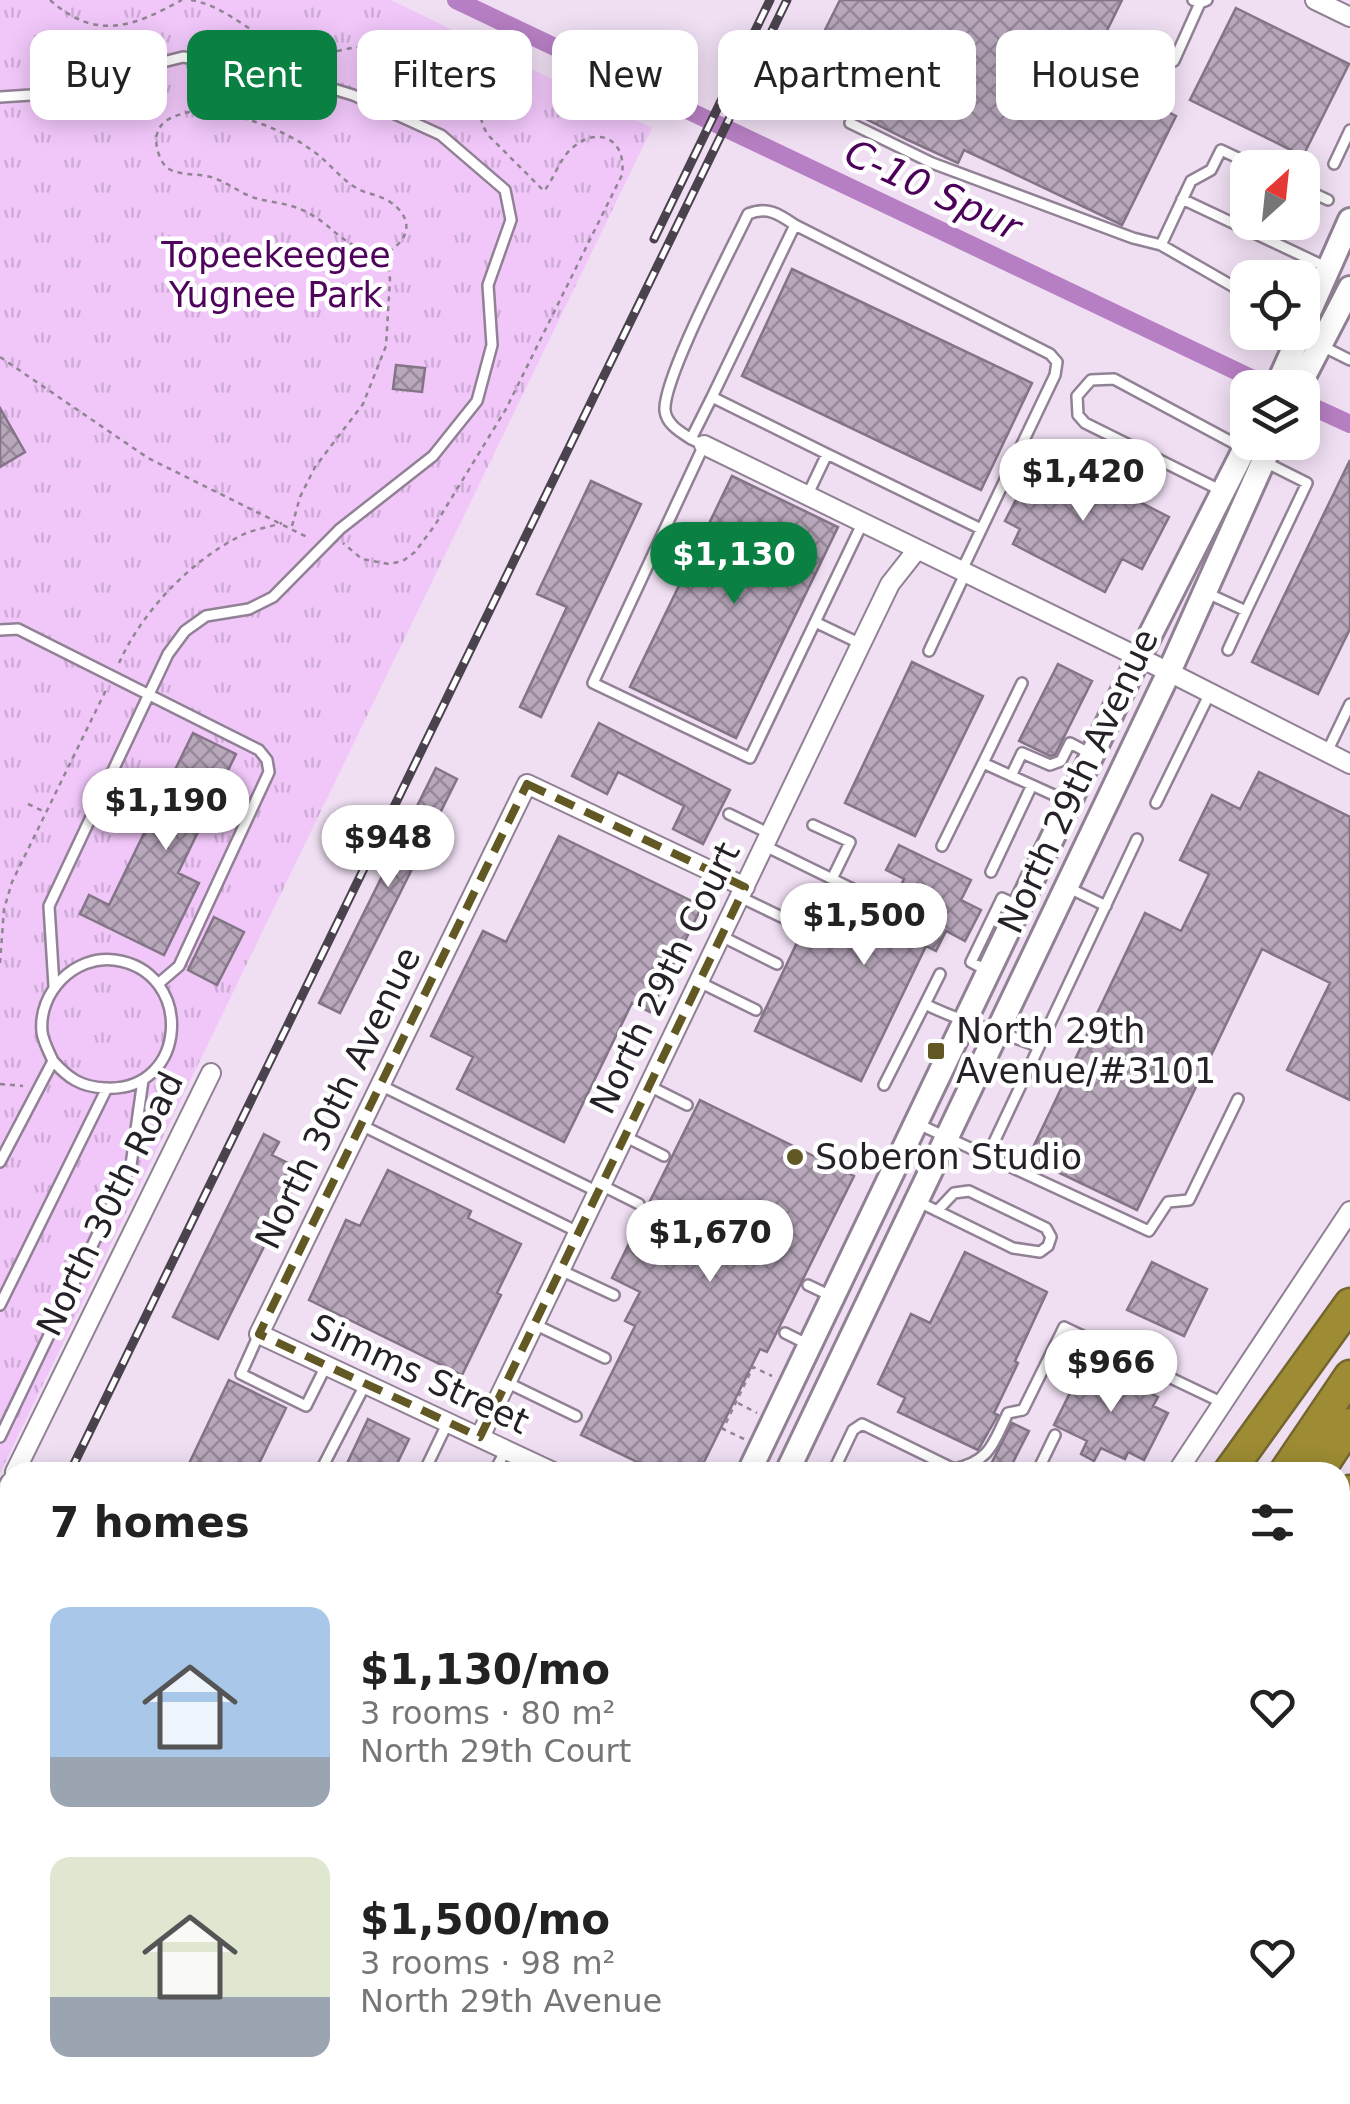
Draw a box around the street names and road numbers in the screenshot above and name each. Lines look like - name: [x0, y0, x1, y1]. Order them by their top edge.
- street label: North 29th Avenue: [990, 623, 1166, 939]
- street label: North 29th Court: [582, 836, 748, 1120]
- street label: North 30th Avenue: [248, 941, 428, 1255]
- street label: North 30th Road: [29, 1066, 191, 1342]
- street label: Simms Street: [305, 1306, 535, 1442]

